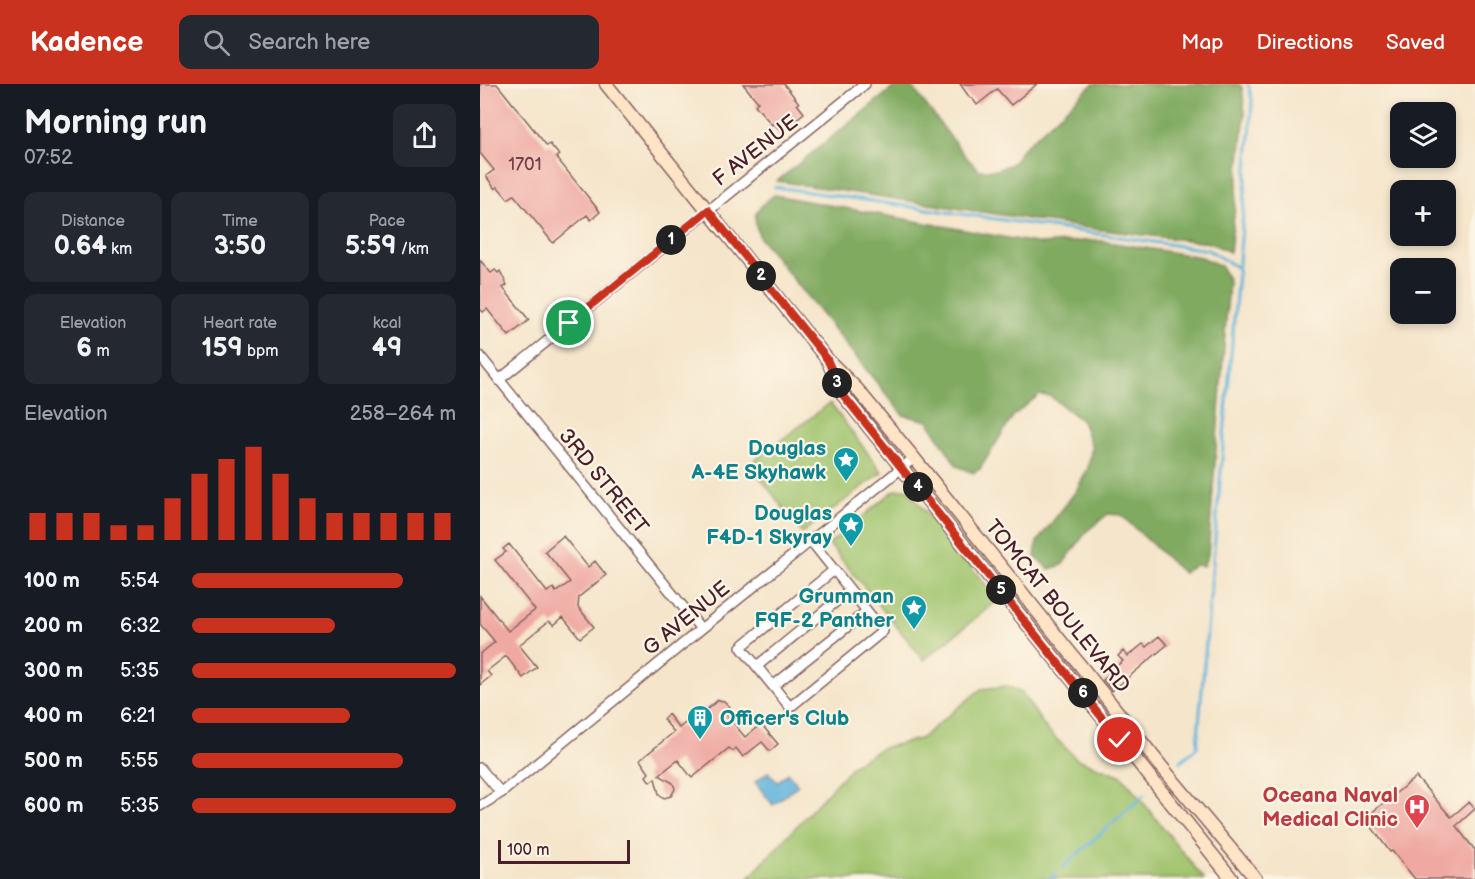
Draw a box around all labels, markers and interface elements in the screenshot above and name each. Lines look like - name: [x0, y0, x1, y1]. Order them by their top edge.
- search box: [179, 15, 599, 69]
- text: Kadence: [30, 26, 143, 59]
- icon: search: [200, 26, 233, 59]
- text: Search here: [248, 29, 370, 56]
- text: Map: [1181, 30, 1224, 55]
- text: Directions: [1257, 30, 1353, 55]
- text: Saved: [1386, 30, 1445, 55]
- map controls: [1390, 102, 1456, 324]
- button: layers: [1390, 102, 1456, 168]
- text: Morning run: [24, 103, 207, 143]
- button: share: [393, 104, 456, 167]
- street label: F AVENUE: [708, 109, 803, 191]
- text: 07:52: [24, 146, 73, 170]
- house number: 1701: [508, 154, 542, 175]
- button: +: [1390, 180, 1456, 246]
- text: Distance: [61, 212, 125, 231]
- text: Time: [222, 212, 258, 231]
- text: Pace: [369, 212, 405, 231]
- pin: 1: [656, 225, 686, 255]
- text: 1: [668, 230, 674, 249]
- text: 0.64: [54, 231, 107, 262]
- text: 3:50: [214, 231, 266, 262]
- text: 5:59: [345, 231, 396, 262]
- text: km: [107, 240, 132, 259]
- text: /km: [396, 240, 429, 259]
- button: −: [1390, 258, 1456, 324]
- pin: 2: [746, 261, 776, 291]
- text: 2: [756, 266, 766, 285]
- pin: [543, 297, 594, 348]
- icon: arrive: [552, 306, 585, 339]
- text: Elevation: [60, 314, 126, 333]
- text: Heart rate: [203, 314, 277, 333]
- text: kcal: [373, 314, 401, 333]
- text: 6: [76, 333, 92, 364]
- text: 159: [201, 333, 243, 364]
- text: 49: [372, 333, 402, 364]
- text: m: [92, 342, 110, 361]
- text: bpm: [243, 342, 279, 361]
- pin: 3: [822, 368, 852, 398]
- text: 3: [832, 373, 842, 392]
- text: Elevation: [24, 402, 107, 426]
- text: 258–264 m: [350, 402, 456, 426]
- street label: 3RD STREET: [553, 423, 654, 539]
- place label: Douglas A-4E Skyhawk: [691, 436, 826, 485]
- place icon: Douglas A-4E Skyhawk: [831, 445, 861, 483]
- pin: 4: [903, 472, 933, 502]
- text: 4: [913, 477, 923, 496]
- place label: Douglas F4D-1 Skyray: [706, 501, 832, 550]
- place icon: Douglas F4D-1 Skyray: [836, 510, 866, 548]
- street label: TOMCAT BOULEVARD: [980, 515, 1135, 698]
- text: 100 m: [24, 569, 80, 593]
- text: 5:54: [120, 569, 159, 593]
- pin: 5: [986, 575, 1016, 605]
- street label: G AVENUE: [638, 576, 735, 661]
- text: 5: [996, 580, 1006, 599]
- place label: Grumman F9F-2 Panther: [755, 584, 895, 633]
- place icon: Grumman F9F-2 Panther: [899, 593, 929, 631]
- text: 200 m: [24, 614, 83, 638]
- text: 6:32: [120, 614, 160, 638]
- text: 300 m: [24, 659, 83, 683]
- text: 5:35: [120, 659, 159, 683]
- pin: 6: [1068, 678, 1098, 708]
- text: 6: [1078, 683, 1088, 702]
- building icon: Officer's Club: [685, 703, 715, 741]
- text: 400 m: [24, 704, 83, 728]
- text: 6:21: [120, 704, 156, 728]
- place label: Officer's Club: [720, 706, 849, 731]
- pin: [1094, 714, 1145, 765]
- icon: check: [1103, 723, 1136, 756]
- text: 500 m: [24, 749, 83, 773]
- text: 5:55: [120, 749, 158, 773]
- place label: Oceana Naval Medical Clinic: [1262, 783, 1398, 832]
- hospital icon: Oceana Naval Medical Clinic: [1402, 792, 1432, 830]
- text: 600 m: [24, 794, 84, 818]
- text: 5:35: [120, 794, 159, 818]
- scale bar: [498, 837, 630, 864]
- text: 100 m: [507, 841, 550, 860]

